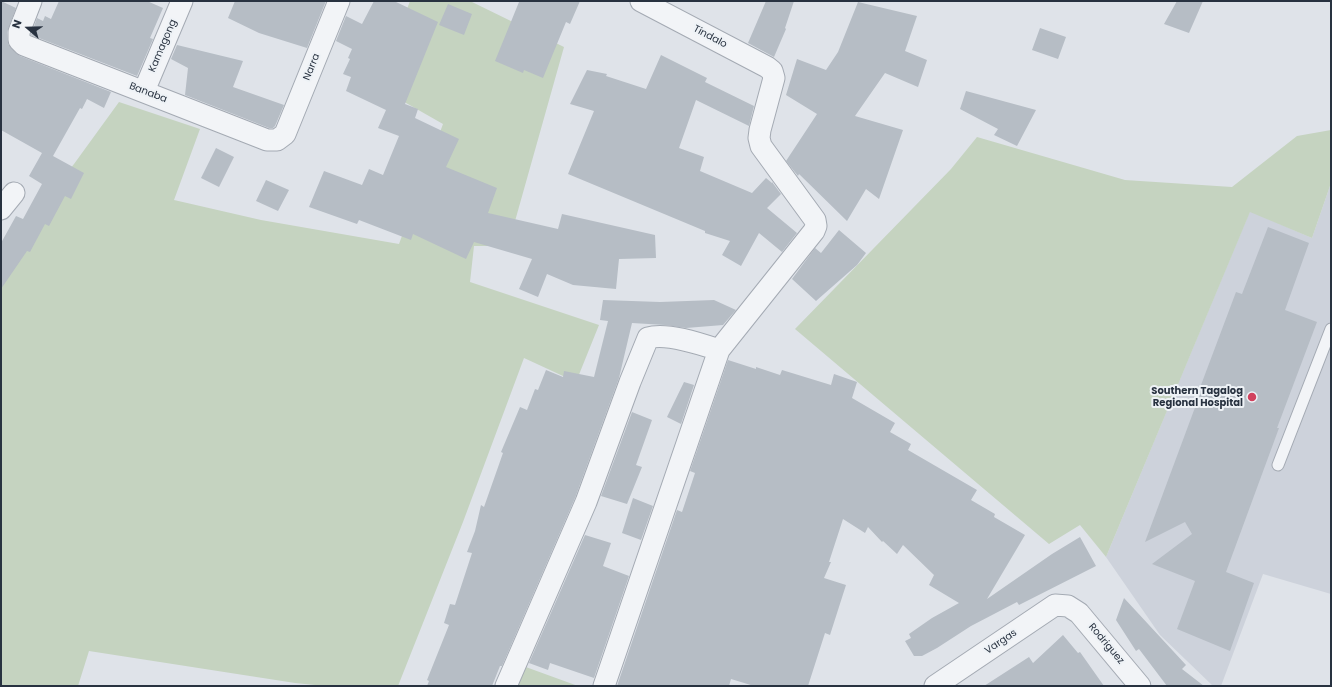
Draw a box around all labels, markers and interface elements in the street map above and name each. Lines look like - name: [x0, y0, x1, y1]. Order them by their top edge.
- north arrow: [8, 8, 48, 48]
- text: N: [8, 17, 26, 31]
- street label: Kamagong: [147, 18, 179, 74]
- street label: Tindalo: [691, 23, 729, 51]
- street label: Narra: [301, 52, 323, 82]
- street label: Banaba: [127, 80, 169, 106]
- place label: Southern Tagalog Regional Hospital: [1151, 385, 1243, 408]
- marker: Southern Tagalog Regional Hospital: [1246, 391, 1258, 403]
- street label: Rodriguez: [1086, 621, 1126, 667]
- street label: Vargas: [983, 627, 1019, 657]

